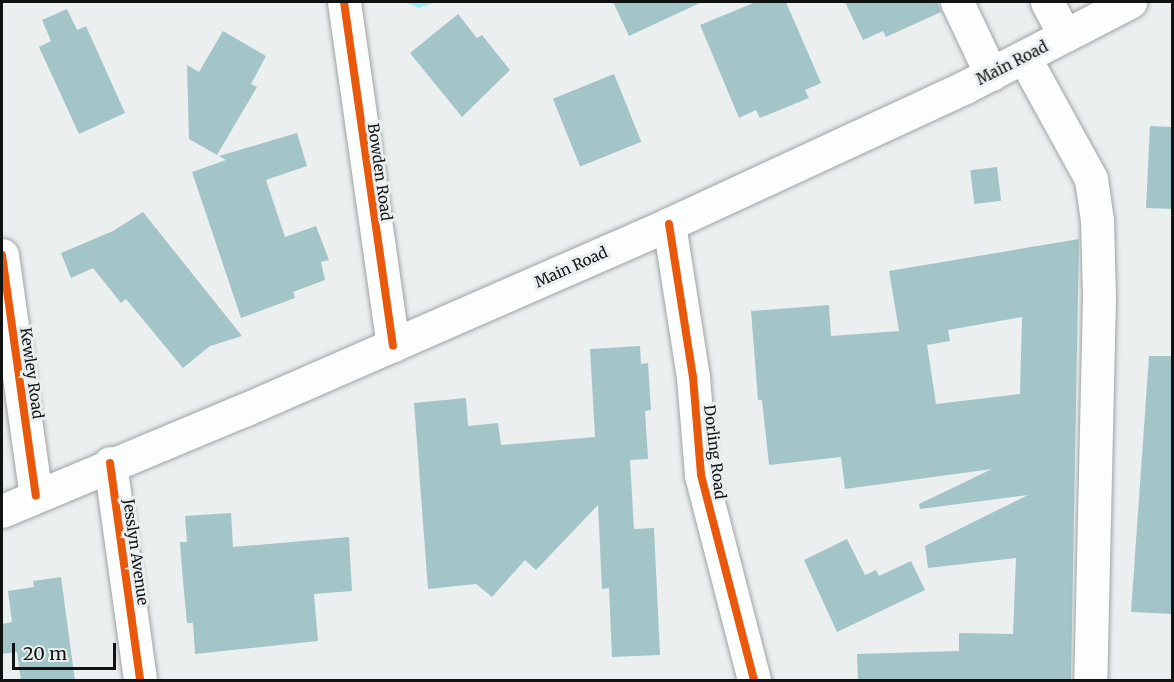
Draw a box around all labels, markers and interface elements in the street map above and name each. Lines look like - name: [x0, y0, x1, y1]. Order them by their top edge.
- street label: Main Road: [973, 37, 1051, 89]
- street label: Bowden Road: [364, 122, 396, 222]
- street label: Main Road: [532, 243, 610, 291]
- street label: Kewley Road: [17, 326, 47, 420]
- street label: Dorling Road: [700, 404, 730, 500]
- street label: Jesslyn Avenue: [120, 498, 152, 606]
- scale bar: [15, 631, 118, 669]
- text: 20 m: [23, 642, 67, 665]

